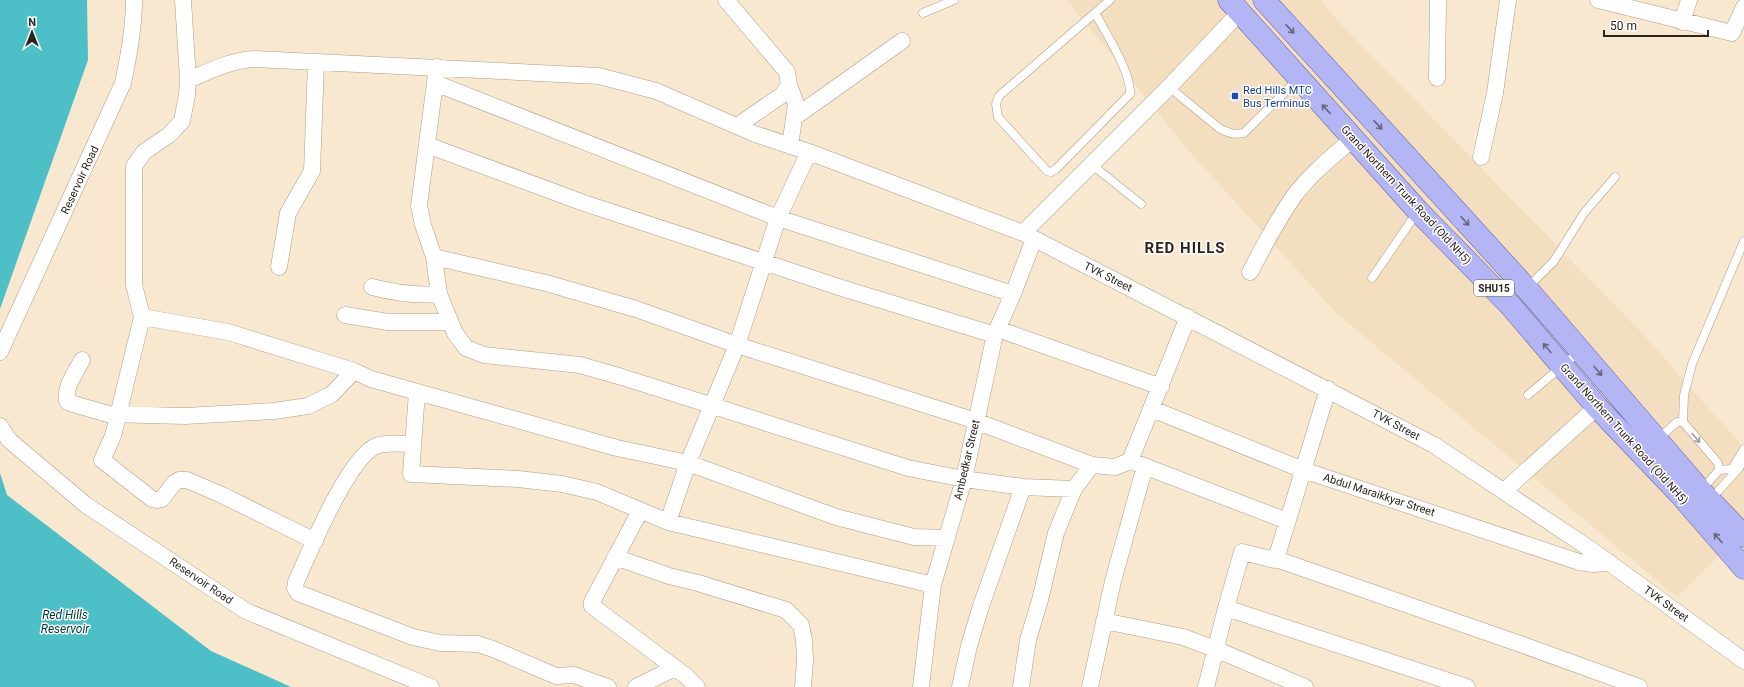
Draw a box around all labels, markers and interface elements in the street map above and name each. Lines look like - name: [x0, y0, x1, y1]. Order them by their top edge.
- north arrow: [12, 12, 52, 52]
- scale bar: [1604, 12, 1708, 38]
- text: N: [28, 16, 36, 29]
- text: 50 m: [1610, 19, 1637, 33]
- one-way arrow: [1285, 24, 1294, 34]
- place label: Red Hills MTC Bus Terminus: [1243, 84, 1312, 110]
- marker: Red Hills MTC Bus Terminus: [1230, 91, 1240, 101]
- one-way arrow: [1322, 104, 1331, 114]
- one-way arrow: [1373, 119, 1382, 130]
- street label: Grand Northern Trunk Road (Old NH5): [1338, 123, 1474, 267]
- street label: Reservoir Road: [59, 144, 101, 216]
- one-way arrow: [1460, 216, 1470, 226]
- district label: RED HILLS: [1145, 239, 1225, 257]
- street label: TVK Street: [1082, 259, 1135, 295]
- road number: SHU15: [1474, 280, 1514, 296]
- one-way arrow: [1542, 343, 1551, 354]
- street label: Grand Northern Trunk Road (Old NH5): [1557, 361, 1691, 507]
- one-way arrow: [1593, 365, 1602, 376]
- street label: TVK Street: [1370, 407, 1422, 443]
- street label: Ambedkar Street: [951, 418, 983, 501]
- one-way arrow: [1692, 433, 1701, 443]
- street label: Abdul Maraikkyar Street: [1322, 471, 1437, 519]
- one-way arrow: [1714, 533, 1723, 543]
- street label: Reservoir Road: [167, 555, 235, 607]
- street label: TVK Street: [1641, 583, 1691, 625]
- water label: Red Hills Reservoir: [41, 608, 90, 636]

